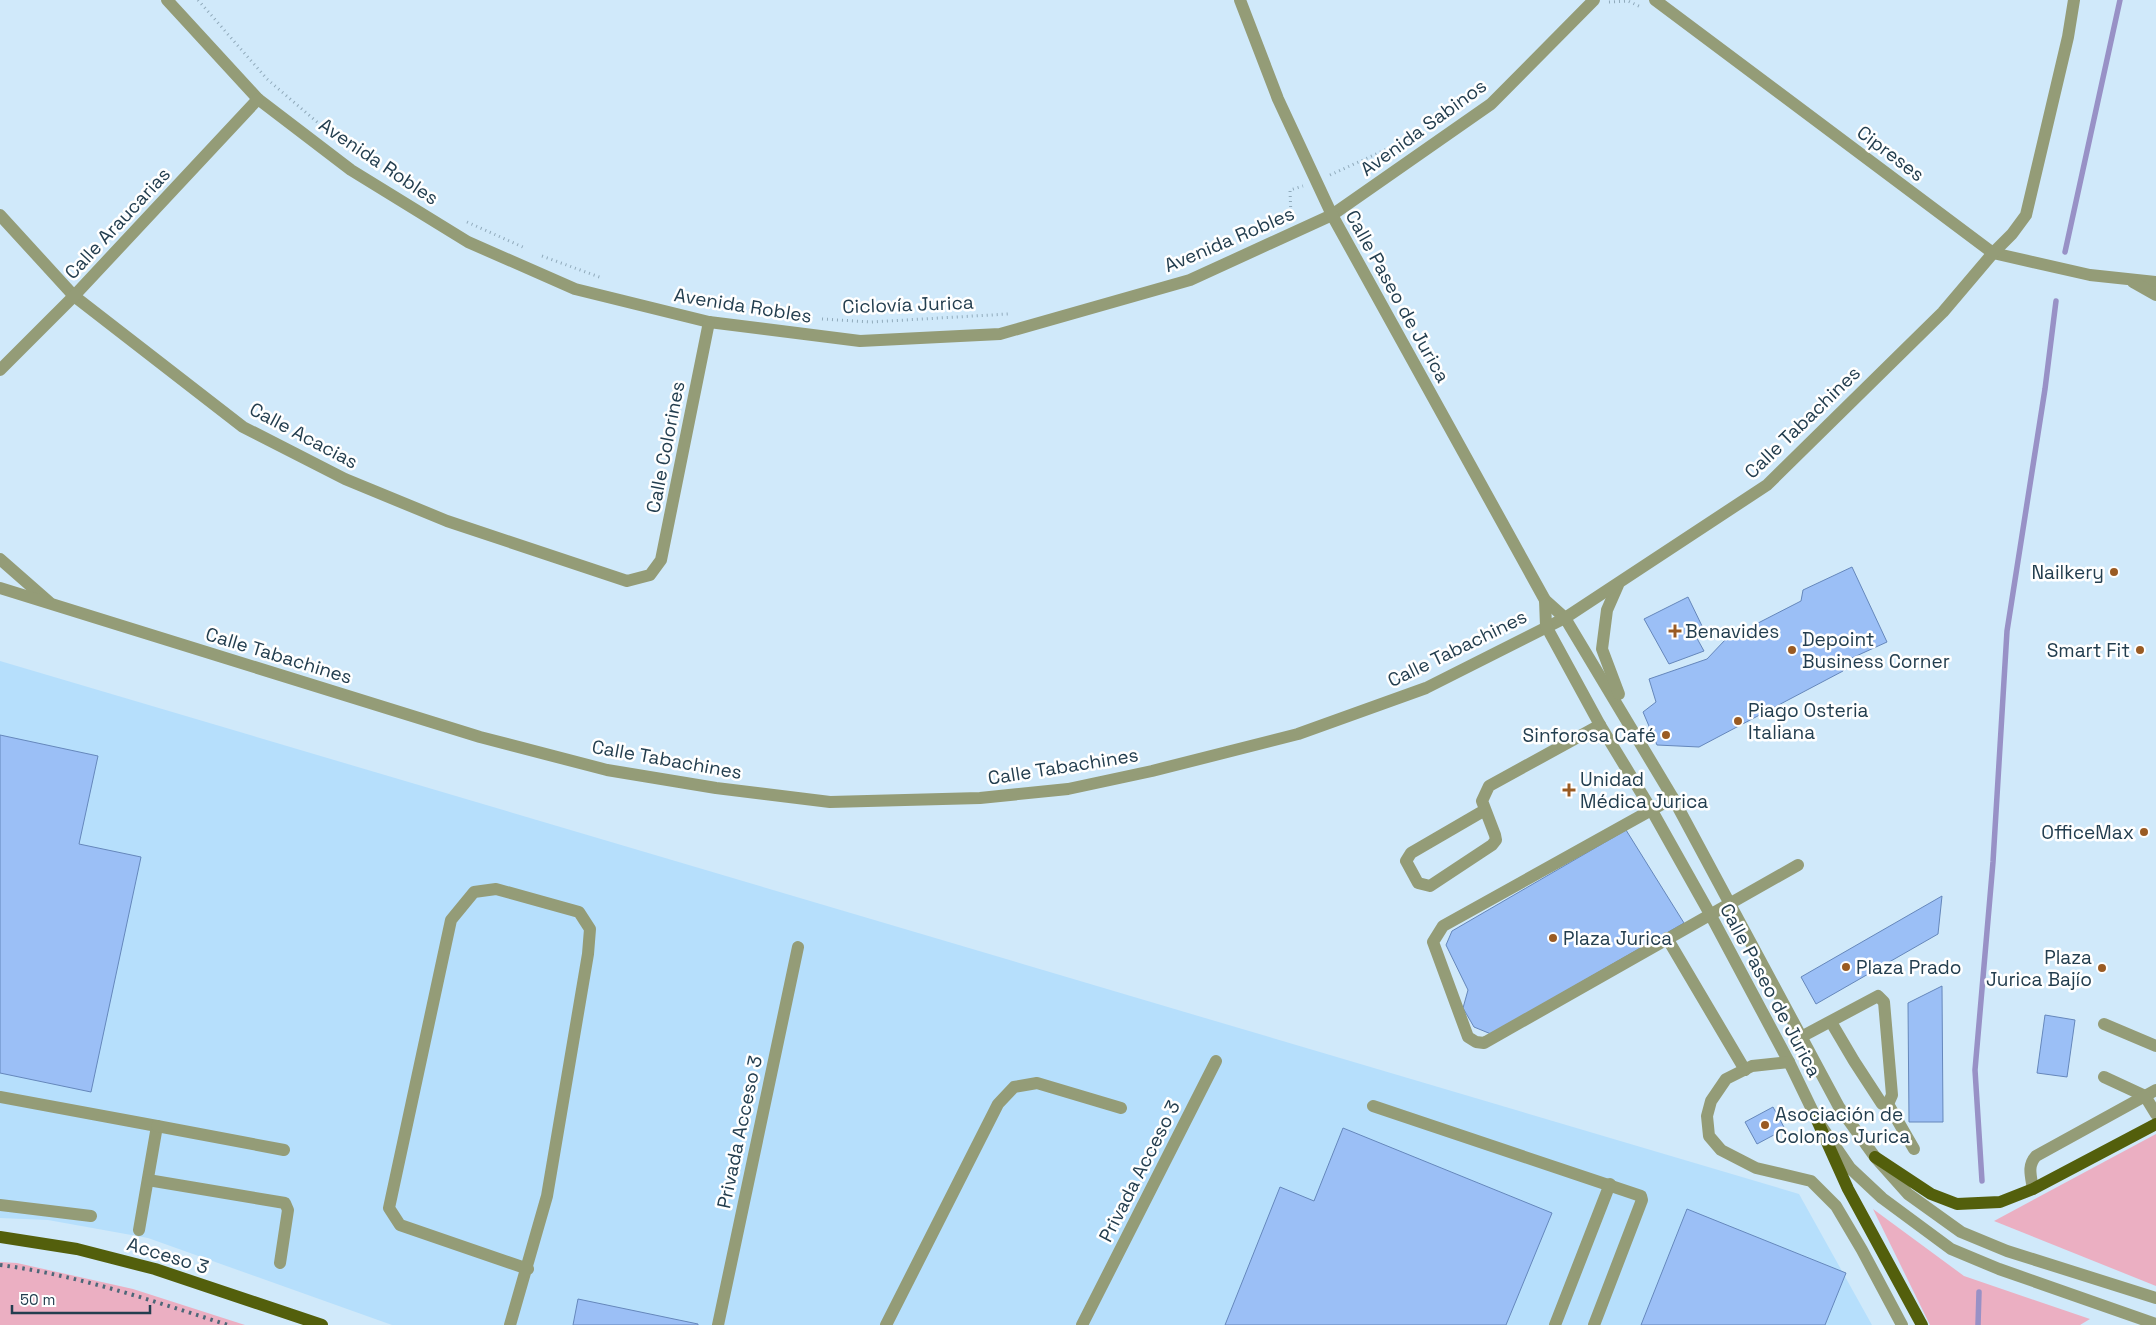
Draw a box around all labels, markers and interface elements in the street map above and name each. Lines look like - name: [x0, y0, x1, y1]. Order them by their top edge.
- street label: Avenida Sabinos: [1355, 73, 1491, 182]
- street label: Avenida Robles: [314, 112, 443, 211]
- street label: Cipreses: [1852, 120, 1930, 187]
- street label: Calle Araucarias: [59, 162, 176, 285]
- street label: Avenida Robles: [1160, 201, 1298, 278]
- street label: Calle Paseo de Jurica: [1340, 206, 1455, 387]
- street label: Avenida Robles: [672, 282, 814, 329]
- street label: Ciclovía Jurica: [842, 290, 974, 319]
- street label: Calle Tabachines: [1739, 361, 1866, 484]
- street label: Calle Colorines: [640, 379, 691, 515]
- street label: Calle Acacias: [245, 396, 362, 474]
- place label: Nailkery: [2031, 560, 2104, 585]
- marker: Nailkery: [2108, 566, 2120, 578]
- street label: Calle Tabachines: [1383, 604, 1531, 693]
- place label: Benavides: [1685, 619, 1779, 644]
- street label: Calle Tabachines: [203, 621, 355, 690]
- marker: Benavides: [1669, 625, 1681, 637]
- place label: Depoint Business Corner: [1802, 627, 1950, 674]
- place label: Smart Fit: [2047, 638, 2130, 663]
- marker: Depoint Business Corner: [1786, 644, 1798, 656]
- marker: Smart Fit: [2134, 644, 2146, 656]
- place label: Piago Osteria Italiana: [1748, 698, 1869, 745]
- marker: Piago Osteria Italiana: [1732, 715, 1744, 727]
- place label: Sinforosa Café: [1523, 723, 1656, 748]
- marker: Sinforosa Café: [1660, 729, 1672, 741]
- street label: Calle Tabachines: [590, 734, 744, 785]
- street label: Calle Tabachines: [986, 742, 1140, 791]
- place label: Unidad Médica Jurica: [1580, 767, 1708, 814]
- marker: Unidad Médica Jurica: [1562, 783, 1576, 797]
- place label: OfficeMax: [2041, 820, 2134, 845]
- marker: OfficeMax: [2138, 826, 2150, 838]
- street label: Calle Paseo de Jurica: [1714, 899, 1827, 1082]
- place label: Plaza Jurica: [1563, 926, 1672, 951]
- marker: Plaza Jurica: [1547, 932, 1559, 944]
- place label: Plaza Jurica Bajío: [1986, 945, 2092, 992]
- place label: Plaza Prado: [1856, 955, 1962, 980]
- marker: Plaza Prado: [1840, 961, 1852, 973]
- marker: Plaza Jurica Bajío: [2096, 962, 2108, 974]
- street label: Privada Acceso 3: [711, 1053, 768, 1211]
- street label: Privada Acceso 3: [1093, 1096, 1186, 1246]
- place label: Asociación de Colonos Jurica: [1775, 1102, 1910, 1149]
- marker: Asociación de Colonos Jurica: [1759, 1119, 1771, 1131]
- street label: Acceso 3: [124, 1231, 212, 1280]
- scale bar: [12, 1282, 150, 1314]
- text: 50 m: [20, 1290, 55, 1309]

